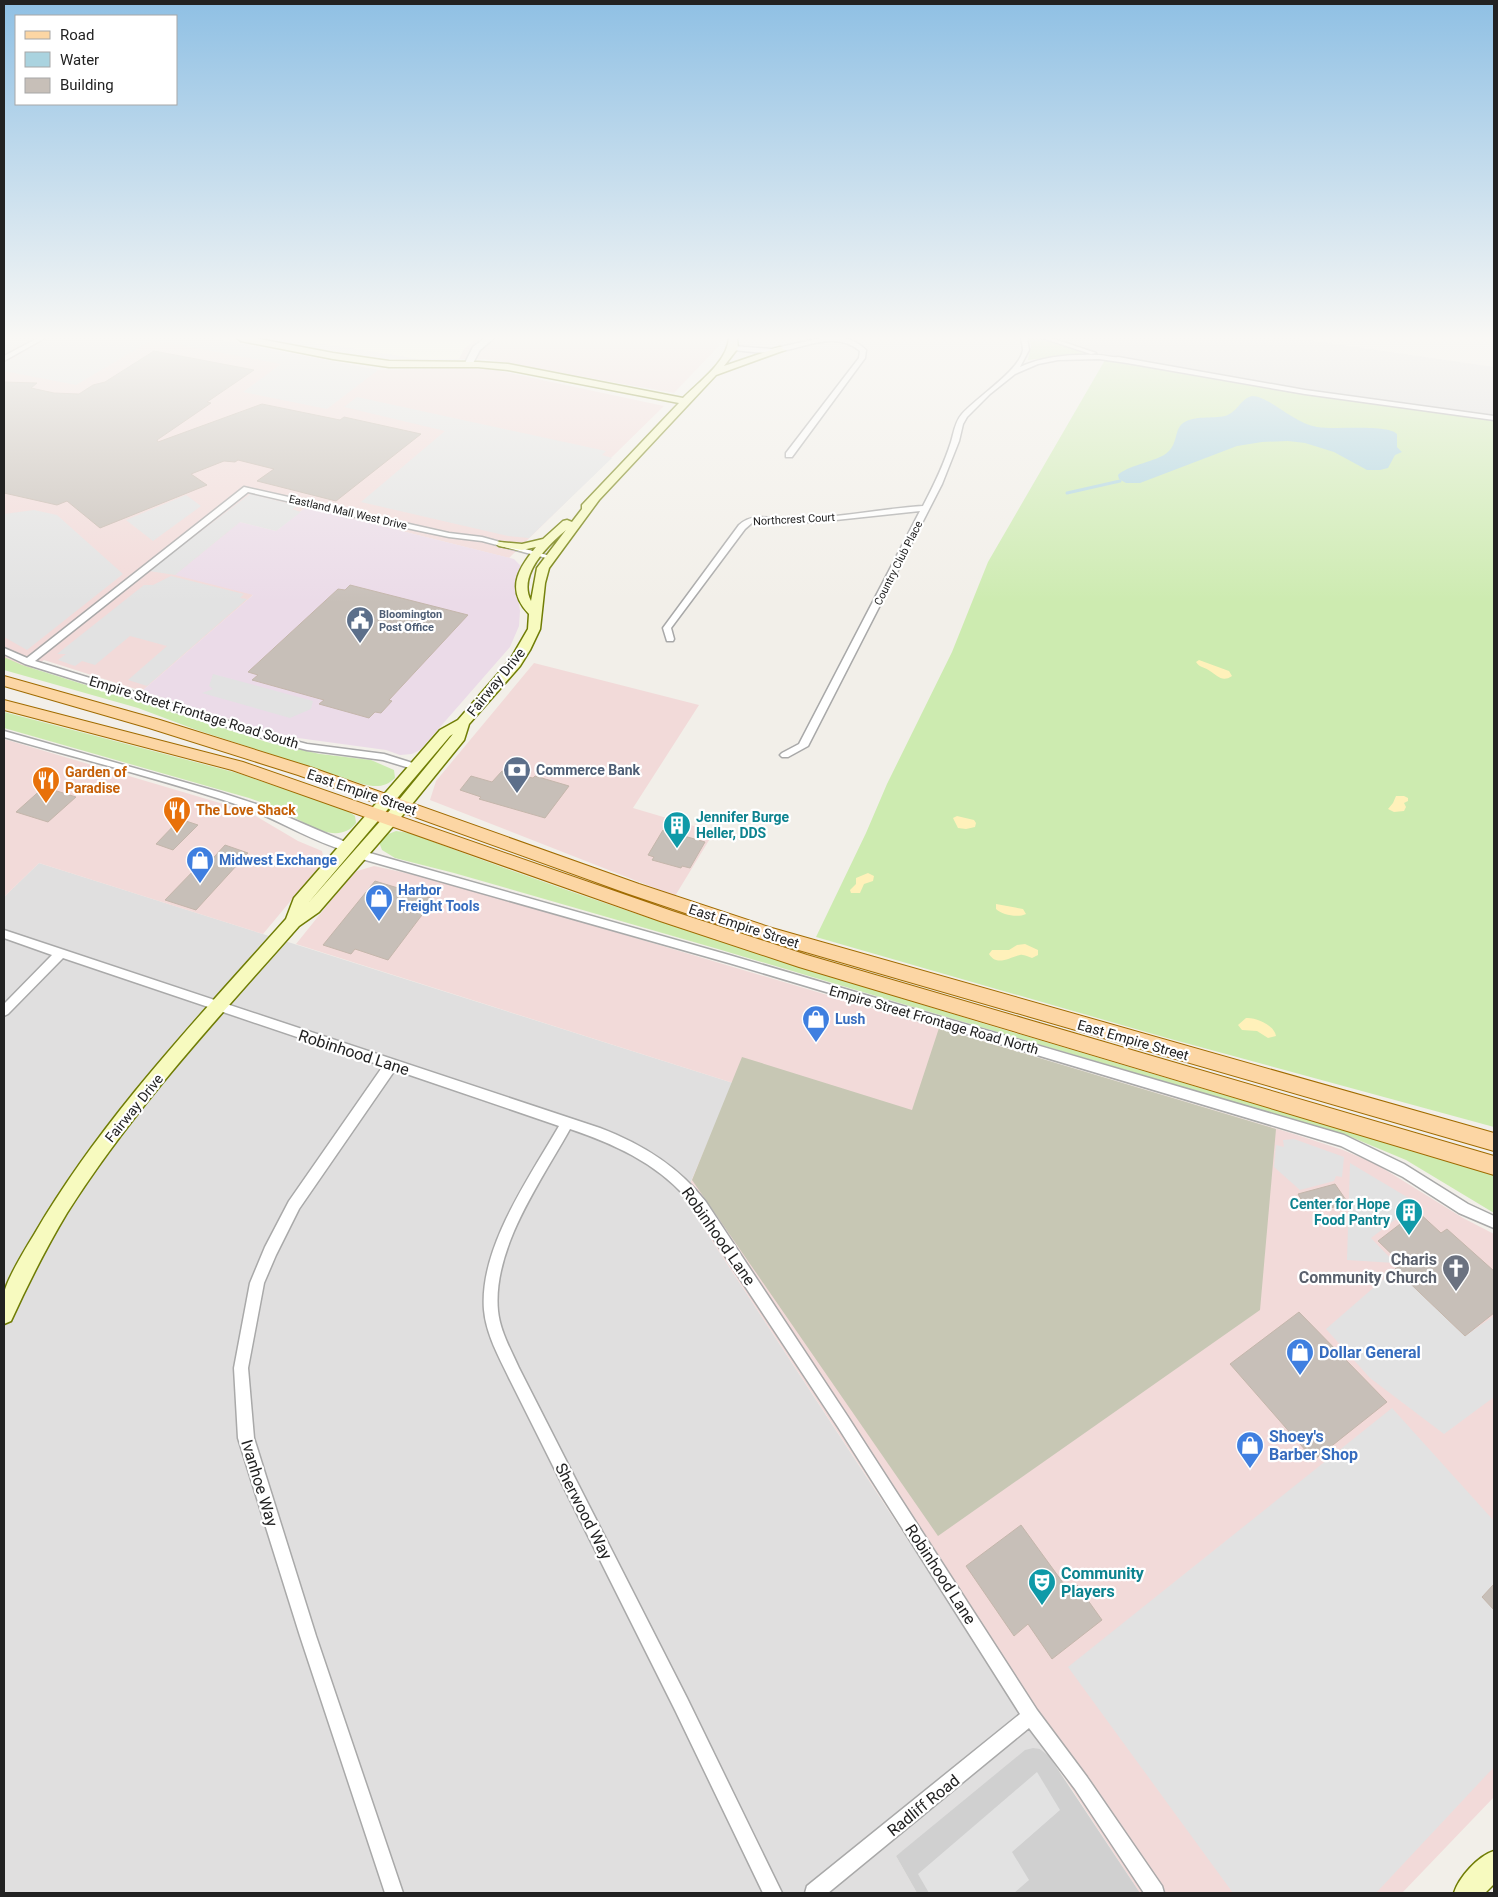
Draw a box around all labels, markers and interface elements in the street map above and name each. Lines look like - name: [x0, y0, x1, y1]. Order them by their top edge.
- legend: [15, 15, 178, 105]
- text: Road: [60, 26, 94, 44]
- text: Water: [60, 51, 99, 69]
- text: Building: [60, 76, 114, 94]
- street label: Eastland Mall West Drive: [287, 493, 408, 532]
- street label: Northcrest Court: [753, 511, 836, 528]
- street label: Country Club Place: [872, 519, 925, 608]
- public building icon: Bloomington Post Office: [345, 605, 375, 644]
- place label: Bloomington Post Office: [379, 608, 442, 634]
- street label: Fairway Drive: [464, 645, 528, 719]
- street label: Empire Street Frontage Road South: [87, 672, 301, 752]
- bank icon: Commerce Bank: [502, 755, 532, 794]
- place label: Commerce Bank: [536, 762, 640, 778]
- place label: Garden of Paradise: [65, 764, 128, 796]
- restaurant icon: Garden of Paradise: [31, 765, 61, 804]
- street label: East Empire Street: [305, 766, 419, 818]
- restaurant icon: The Love Shack: [162, 795, 192, 834]
- place label: The Love Shack: [196, 802, 296, 818]
- place label: Jennifer Burge Heller, DDS: [696, 809, 790, 841]
- building icon: Jennifer Burge Heller, DDS: [662, 810, 692, 849]
- shop icon: Midwest Exchange: [185, 845, 215, 884]
- place label: Midwest Exchange: [219, 852, 337, 868]
- place label: Harbor Freight Tools: [398, 882, 480, 914]
- shop icon: Harbor Freight Tools: [364, 883, 394, 922]
- street label: East Empire Street: [687, 901, 801, 951]
- street label: Empire Street Frontage Road North: [827, 982, 1041, 1058]
- shop icon: Lush: [801, 1004, 831, 1043]
- place label: Lush: [835, 1011, 865, 1027]
- street label: East Empire Street: [1076, 1016, 1191, 1064]
- street label: Robinhood Lane: [296, 1026, 412, 1079]
- street label: Fairway Drive: [102, 1071, 166, 1145]
- street label: Robinhood Lane: [678, 1184, 759, 1289]
- place label: Center for Hope Food Pantry: [1290, 1196, 1391, 1228]
- building icon: Center for Hope Food Pantry: [1394, 1197, 1424, 1236]
- place label: Charis Community Church: [1299, 1250, 1437, 1287]
- church icon: Charis Community Church: [1441, 1253, 1471, 1292]
- shop icon: Dollar General: [1285, 1337, 1315, 1376]
- place label: Dollar General: [1319, 1343, 1421, 1362]
- place label: Shoey's Barber Shop: [1269, 1427, 1358, 1464]
- shop icon: Shoey's Barber Shop: [1235, 1430, 1265, 1469]
- street label: Ivanhoe Way: [237, 1437, 282, 1529]
- street label: Sherwood Way: [551, 1460, 616, 1563]
- street label: Robinhood Lane: [901, 1521, 980, 1628]
- place label: Community Players: [1061, 1564, 1145, 1601]
- theatre icon: Community Players: [1027, 1567, 1057, 1606]
- street label: Radliff Road: [883, 1771, 963, 1840]

